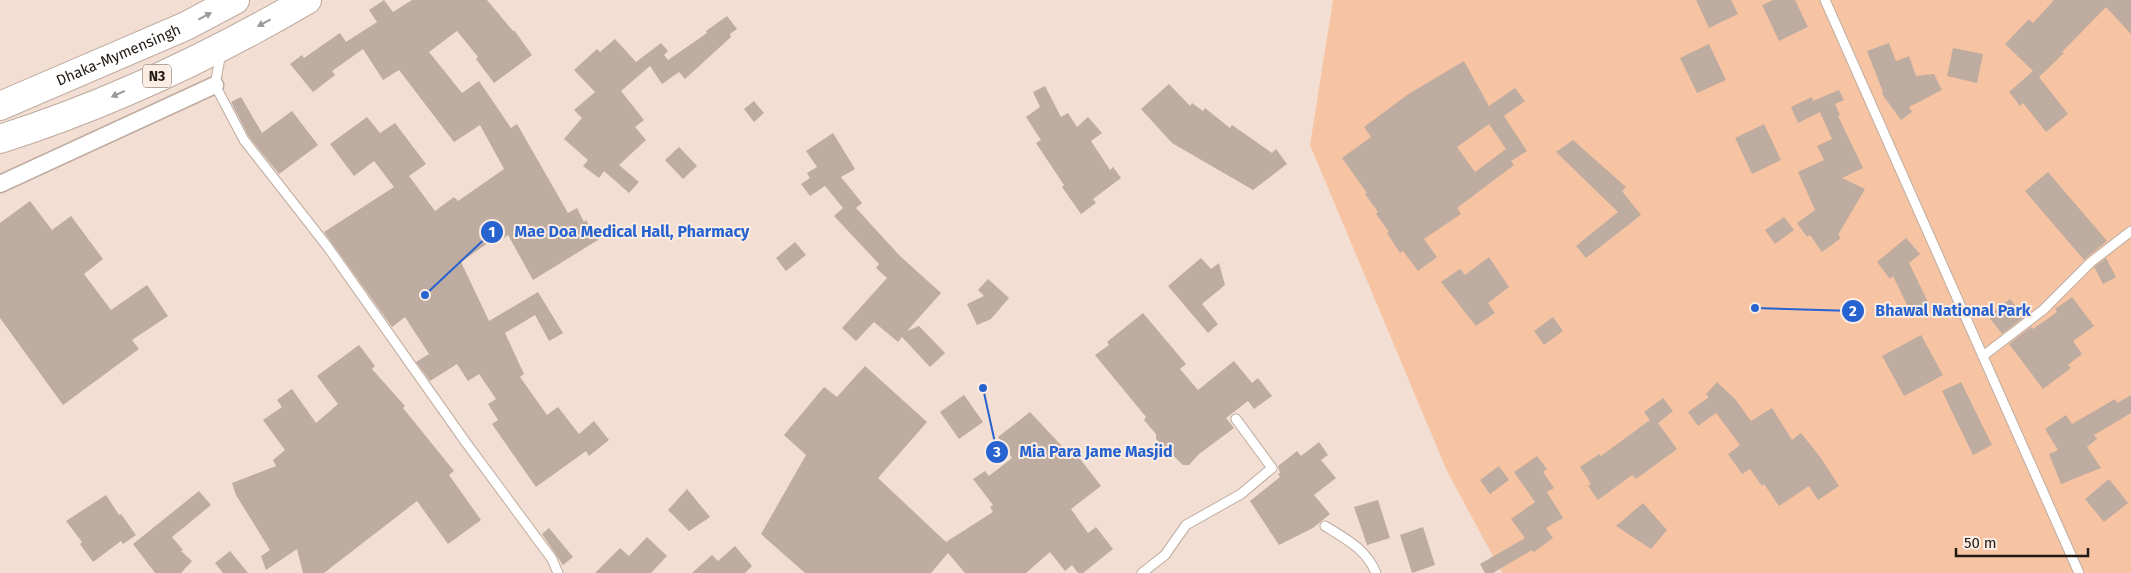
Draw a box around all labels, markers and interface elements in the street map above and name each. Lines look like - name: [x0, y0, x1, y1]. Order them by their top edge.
- one-way arrow: [197, 12, 212, 20]
- one-way arrow: [257, 19, 272, 27]
- street label: Dhaka-Mymensingh: [54, 20, 183, 90]
- road number: N3: [143, 64, 171, 88]
- one-way arrow: [111, 90, 125, 98]
- callout: Mae Doa Medical Hall, Pharmacy: [480, 216, 760, 247]
- text: Mae Doa Medical Hall, Pharmacy: [515, 222, 750, 241]
- text: 1: [489, 223, 495, 241]
- callout: Bhawal National Park: [1840, 295, 2040, 326]
- text: Bhawal National Park: [1875, 301, 2031, 320]
- text: 2: [1849, 302, 1857, 320]
- callout: Mia Para Jame Masjid: [984, 436, 1182, 467]
- text: Mia Para Jame Masjid: [1019, 442, 1173, 461]
- text: 3: [992, 443, 1001, 461]
- scale bar: [1956, 526, 2088, 558]
- text: 50 m: [1964, 534, 1997, 552]

